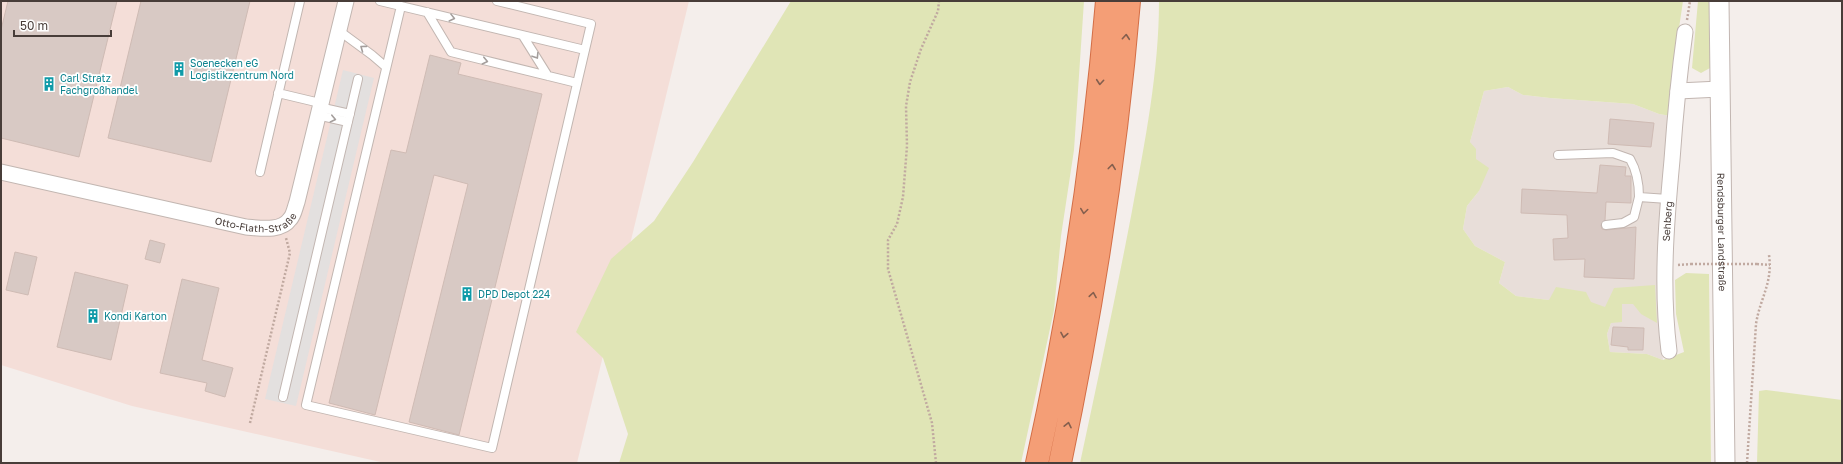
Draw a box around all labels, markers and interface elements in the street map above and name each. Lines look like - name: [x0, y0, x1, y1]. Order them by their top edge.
- scale bar: [14, 12, 111, 38]
- one-way arrow: [449, 14, 456, 22]
- text: 50 m: [20, 18, 48, 33]
- one-way arrow: [1121, 34, 1130, 40]
- one-way arrow: [360, 45, 367, 53]
- one-way arrow: [531, 52, 538, 59]
- place label: Soenecken eG Logistikzentrum Nord: [190, 57, 294, 81]
- one-way arrow: [481, 57, 488, 65]
- building icon: Soenecken eG Logistikzentrum Nord: [171, 61, 187, 77]
- place label: Carl Stratz Fachgroßhandel: [60, 72, 138, 96]
- building icon: Carl Stratz Fachgroßhandel: [41, 76, 57, 92]
- one-way arrow: [1096, 79, 1105, 85]
- one-way arrow: [330, 114, 336, 122]
- one-way arrow: [1107, 164, 1116, 170]
- street label: Rendsburger Landstraße: [1715, 173, 1729, 292]
- street label: Sehberg: [1660, 201, 1674, 242]
- one-way arrow: [1080, 208, 1089, 214]
- street label: Otto-Flath-Straße: [214, 210, 299, 234]
- building icon: DPD Depot 224: [459, 286, 475, 302]
- place label: DPD Depot 224: [478, 288, 550, 300]
- one-way arrow: [1088, 292, 1096, 298]
- building icon: Kondi Karton: [85, 308, 101, 324]
- place label: Kondi Karton: [104, 310, 167, 322]
- one-way arrow: [1060, 332, 1068, 338]
- one-way arrow: [1064, 422, 1072, 428]

